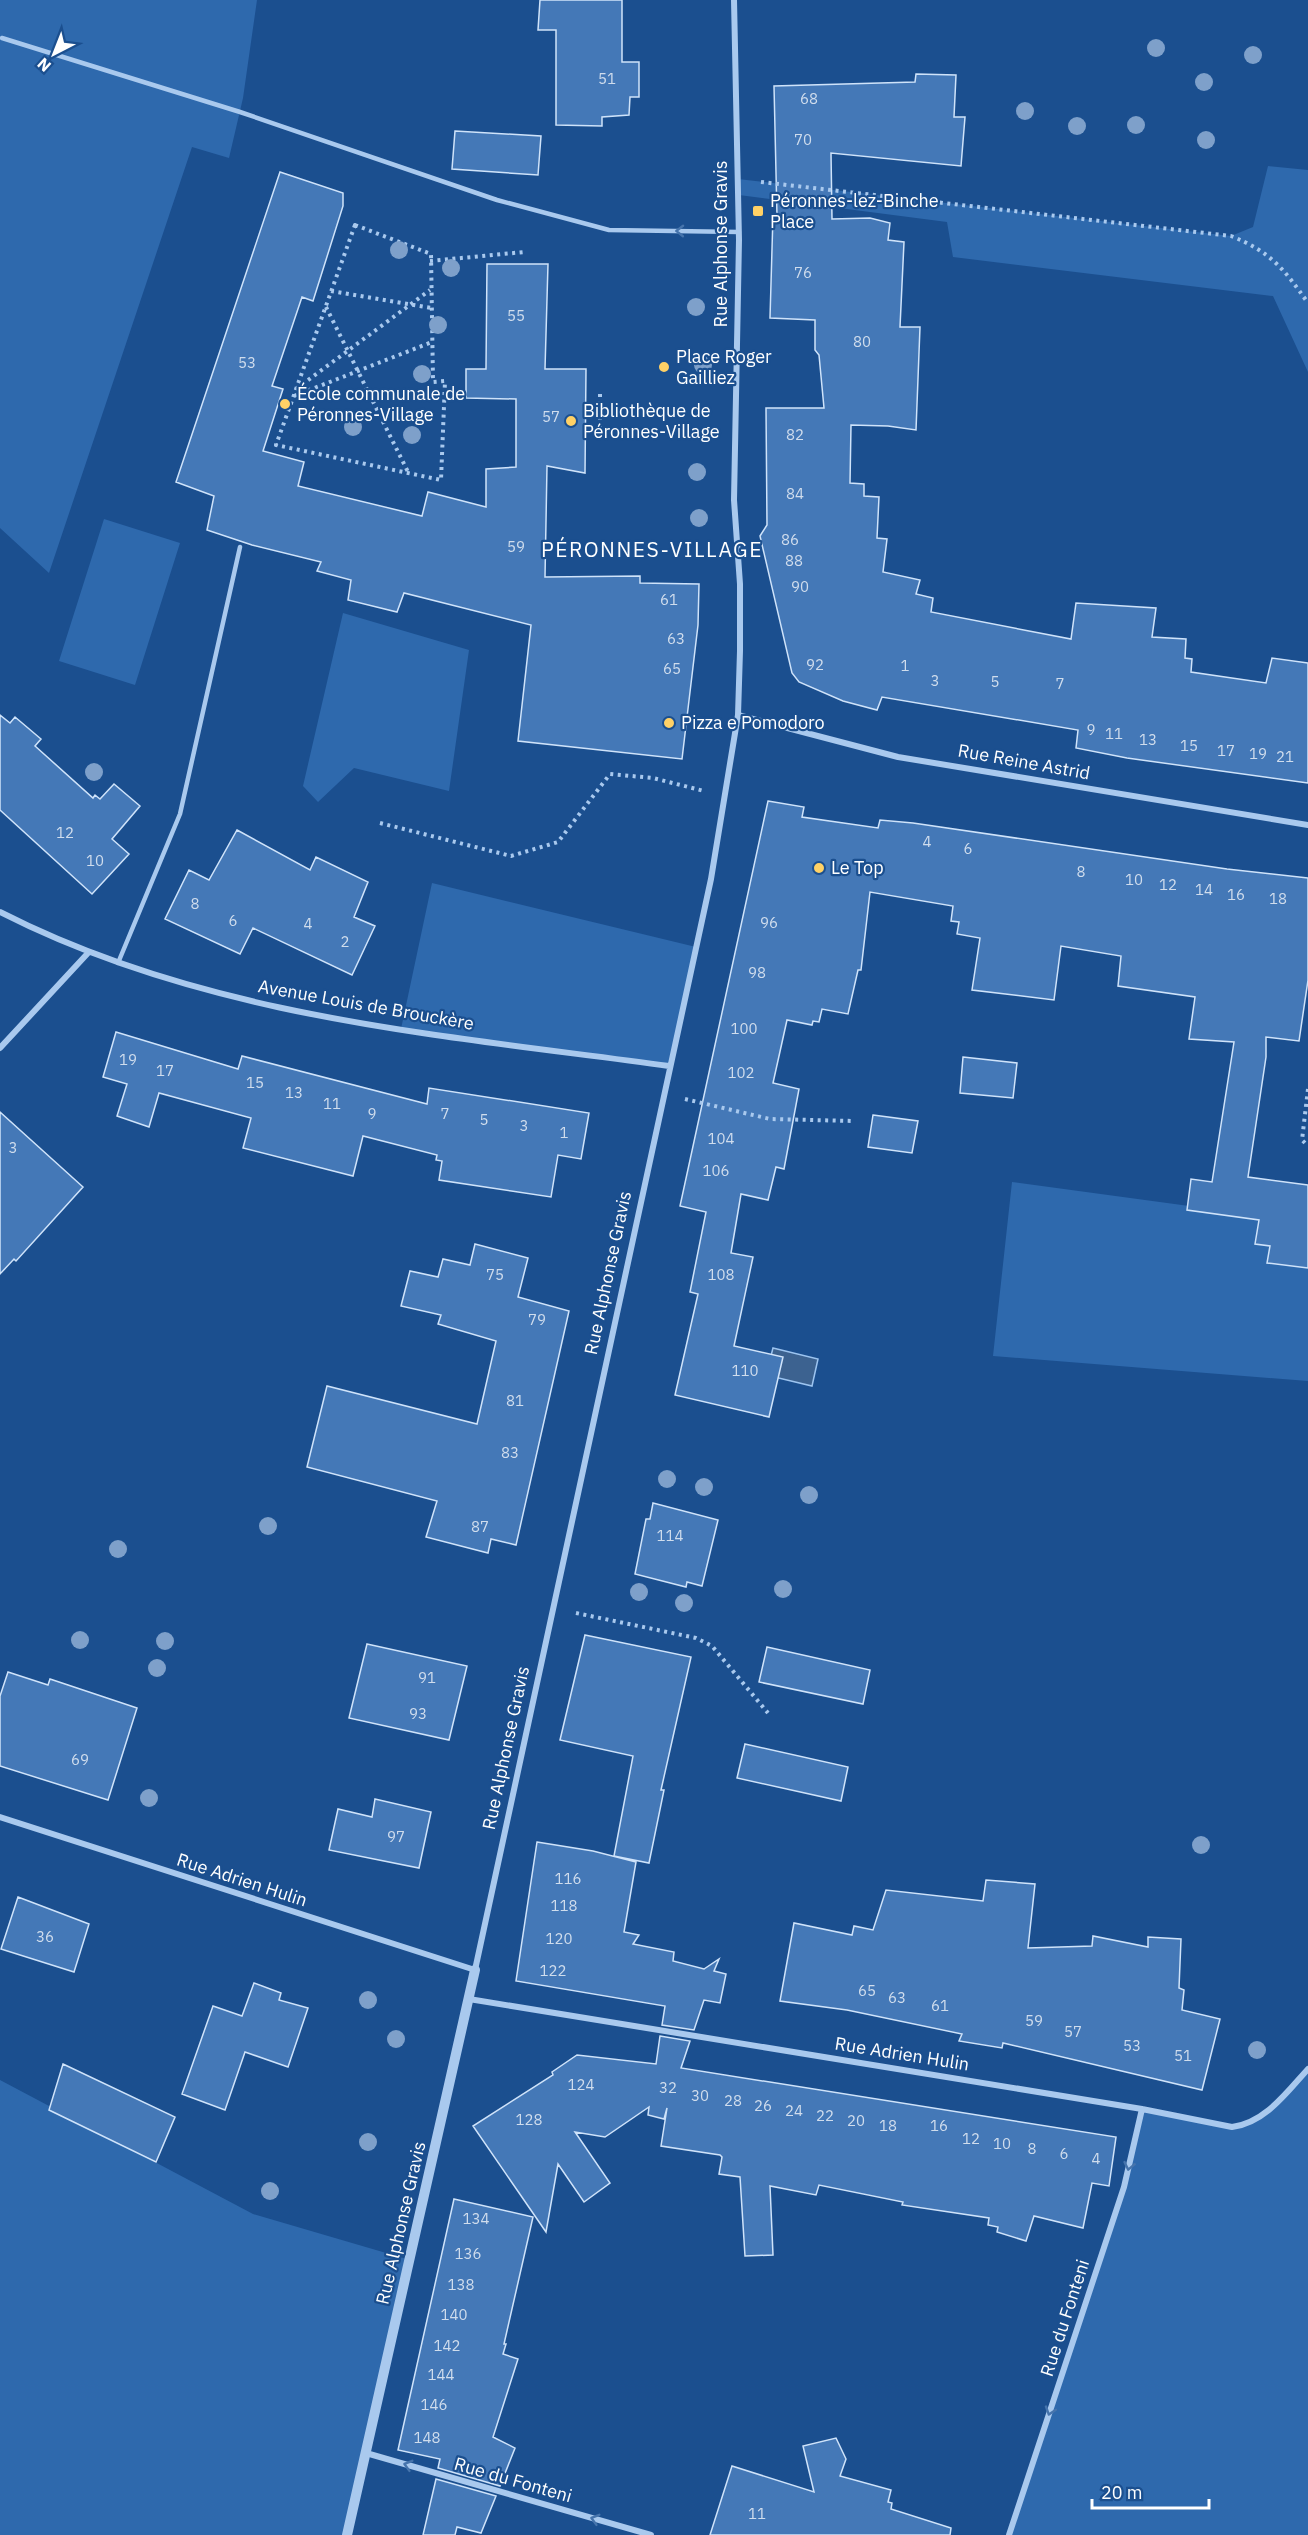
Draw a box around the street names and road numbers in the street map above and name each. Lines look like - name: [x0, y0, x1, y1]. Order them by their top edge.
- street label: Rue Alphonse Gravis: [709, 161, 732, 327]
- street label: Rue Reine Astrid: [956, 739, 1092, 784]
- street label: Avenue Louis de Brouckère: [256, 974, 476, 1035]
- street label: Rue Alphonse Gravis: [579, 1189, 636, 1357]
- street label: Rue Alphonse Gravis: [477, 1664, 534, 1832]
- street label: Rue Adrien Hulin: [174, 1848, 310, 1911]
- street label: Rue Adrien Hulin: [833, 2032, 971, 2075]
- street label: Rue Alphonse Gravis: [371, 2139, 430, 2307]
- street label: Rue du Fonteni: [1035, 2256, 1094, 2379]
- street label: Rue du Fonteni: [452, 2452, 575, 2507]

